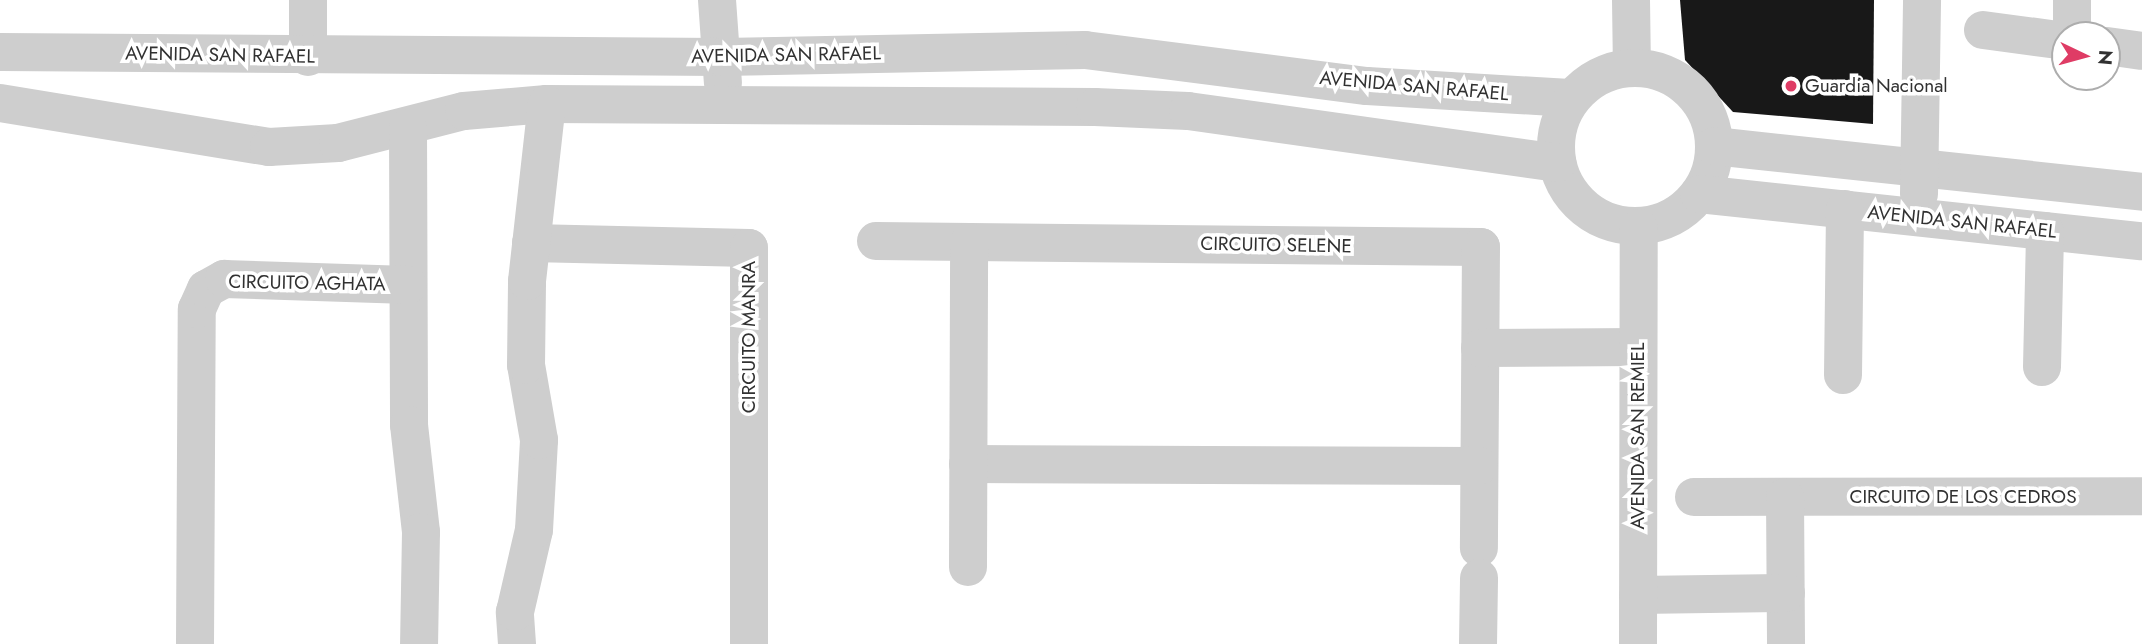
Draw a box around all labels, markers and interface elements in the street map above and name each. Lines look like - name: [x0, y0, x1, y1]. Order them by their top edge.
- north arrow: [2051, 21, 2121, 91]
- street label: AVENIDA SAN RAFAEL: [125, 42, 315, 68]
- street label: AVENIDA SAN RAFAEL: [691, 42, 881, 68]
- text: N: [2091, 49, 2120, 66]
- street label: AVENIDA SAN RAFAEL: [1318, 66, 1510, 106]
- place label: Guardia Nacional: [1805, 75, 1948, 97]
- marker: Guardia Nacional: [1783, 78, 1799, 94]
- street label: AVENIDA SAN RAFAEL: [1866, 201, 2058, 243]
- street label: CIRCUITO SELENE: [1200, 232, 1352, 258]
- street label: CIRCUITO MANRA: [738, 261, 760, 413]
- street label: CIRCUITO AGHATA: [228, 270, 386, 296]
- street label: AVENIDA SAN REMIEL: [1627, 342, 1649, 530]
- street label: CIRCUITO DE LOS CEDROS: [1849, 486, 2077, 508]

